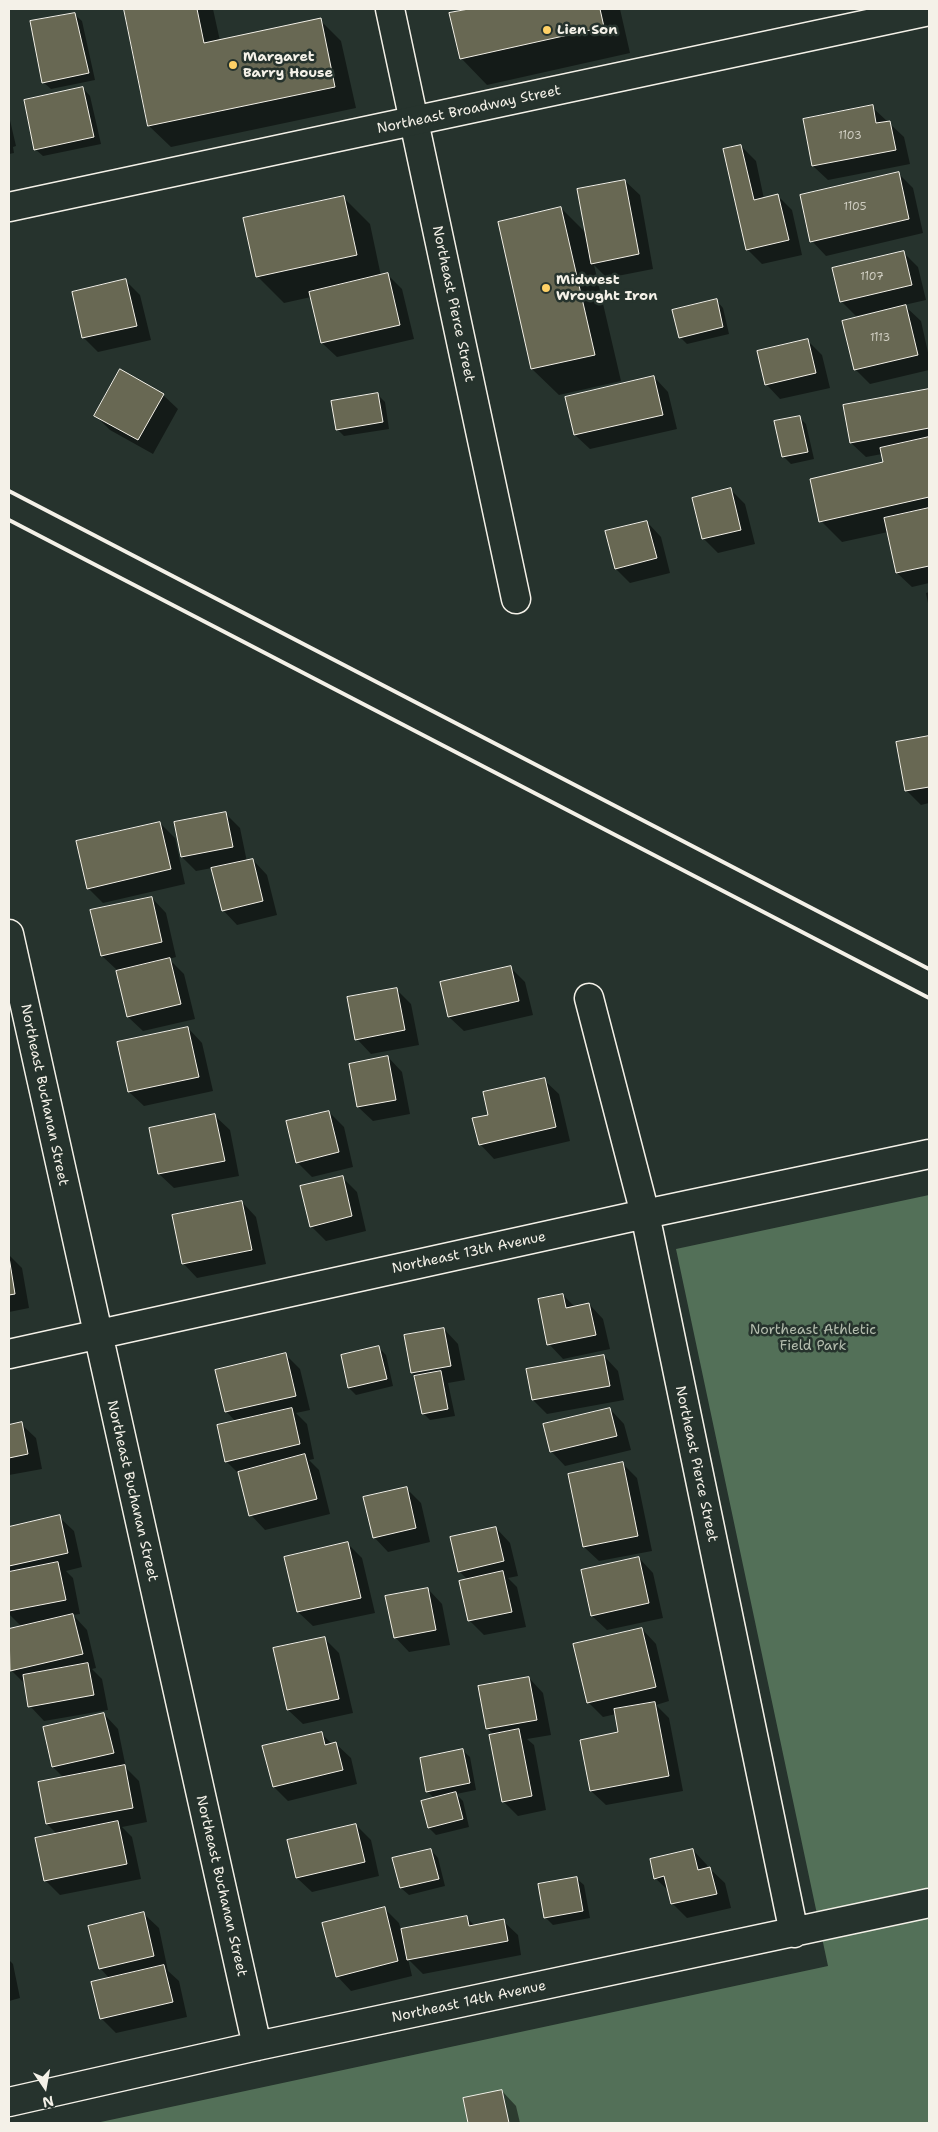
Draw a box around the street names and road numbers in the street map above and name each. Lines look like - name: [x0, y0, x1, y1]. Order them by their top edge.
- street label: Northeast Broadway Street: [375, 82, 563, 138]
- street label: Northeast Pierce Street: [428, 224, 478, 384]
- street label: Northeast Buchanan Street: [16, 1003, 72, 1187]
- street label: Northeast 13th Avenue: [390, 1228, 548, 1278]
- street label: Northeast Pierce Street: [671, 1384, 721, 1544]
- street label: Northeast Buchanan Street: [103, 1399, 161, 1583]
- street label: Northeast Buchanan Street: [192, 1794, 250, 1978]
- street label: Northeast 14th Avenue: [390, 1977, 548, 2027]

